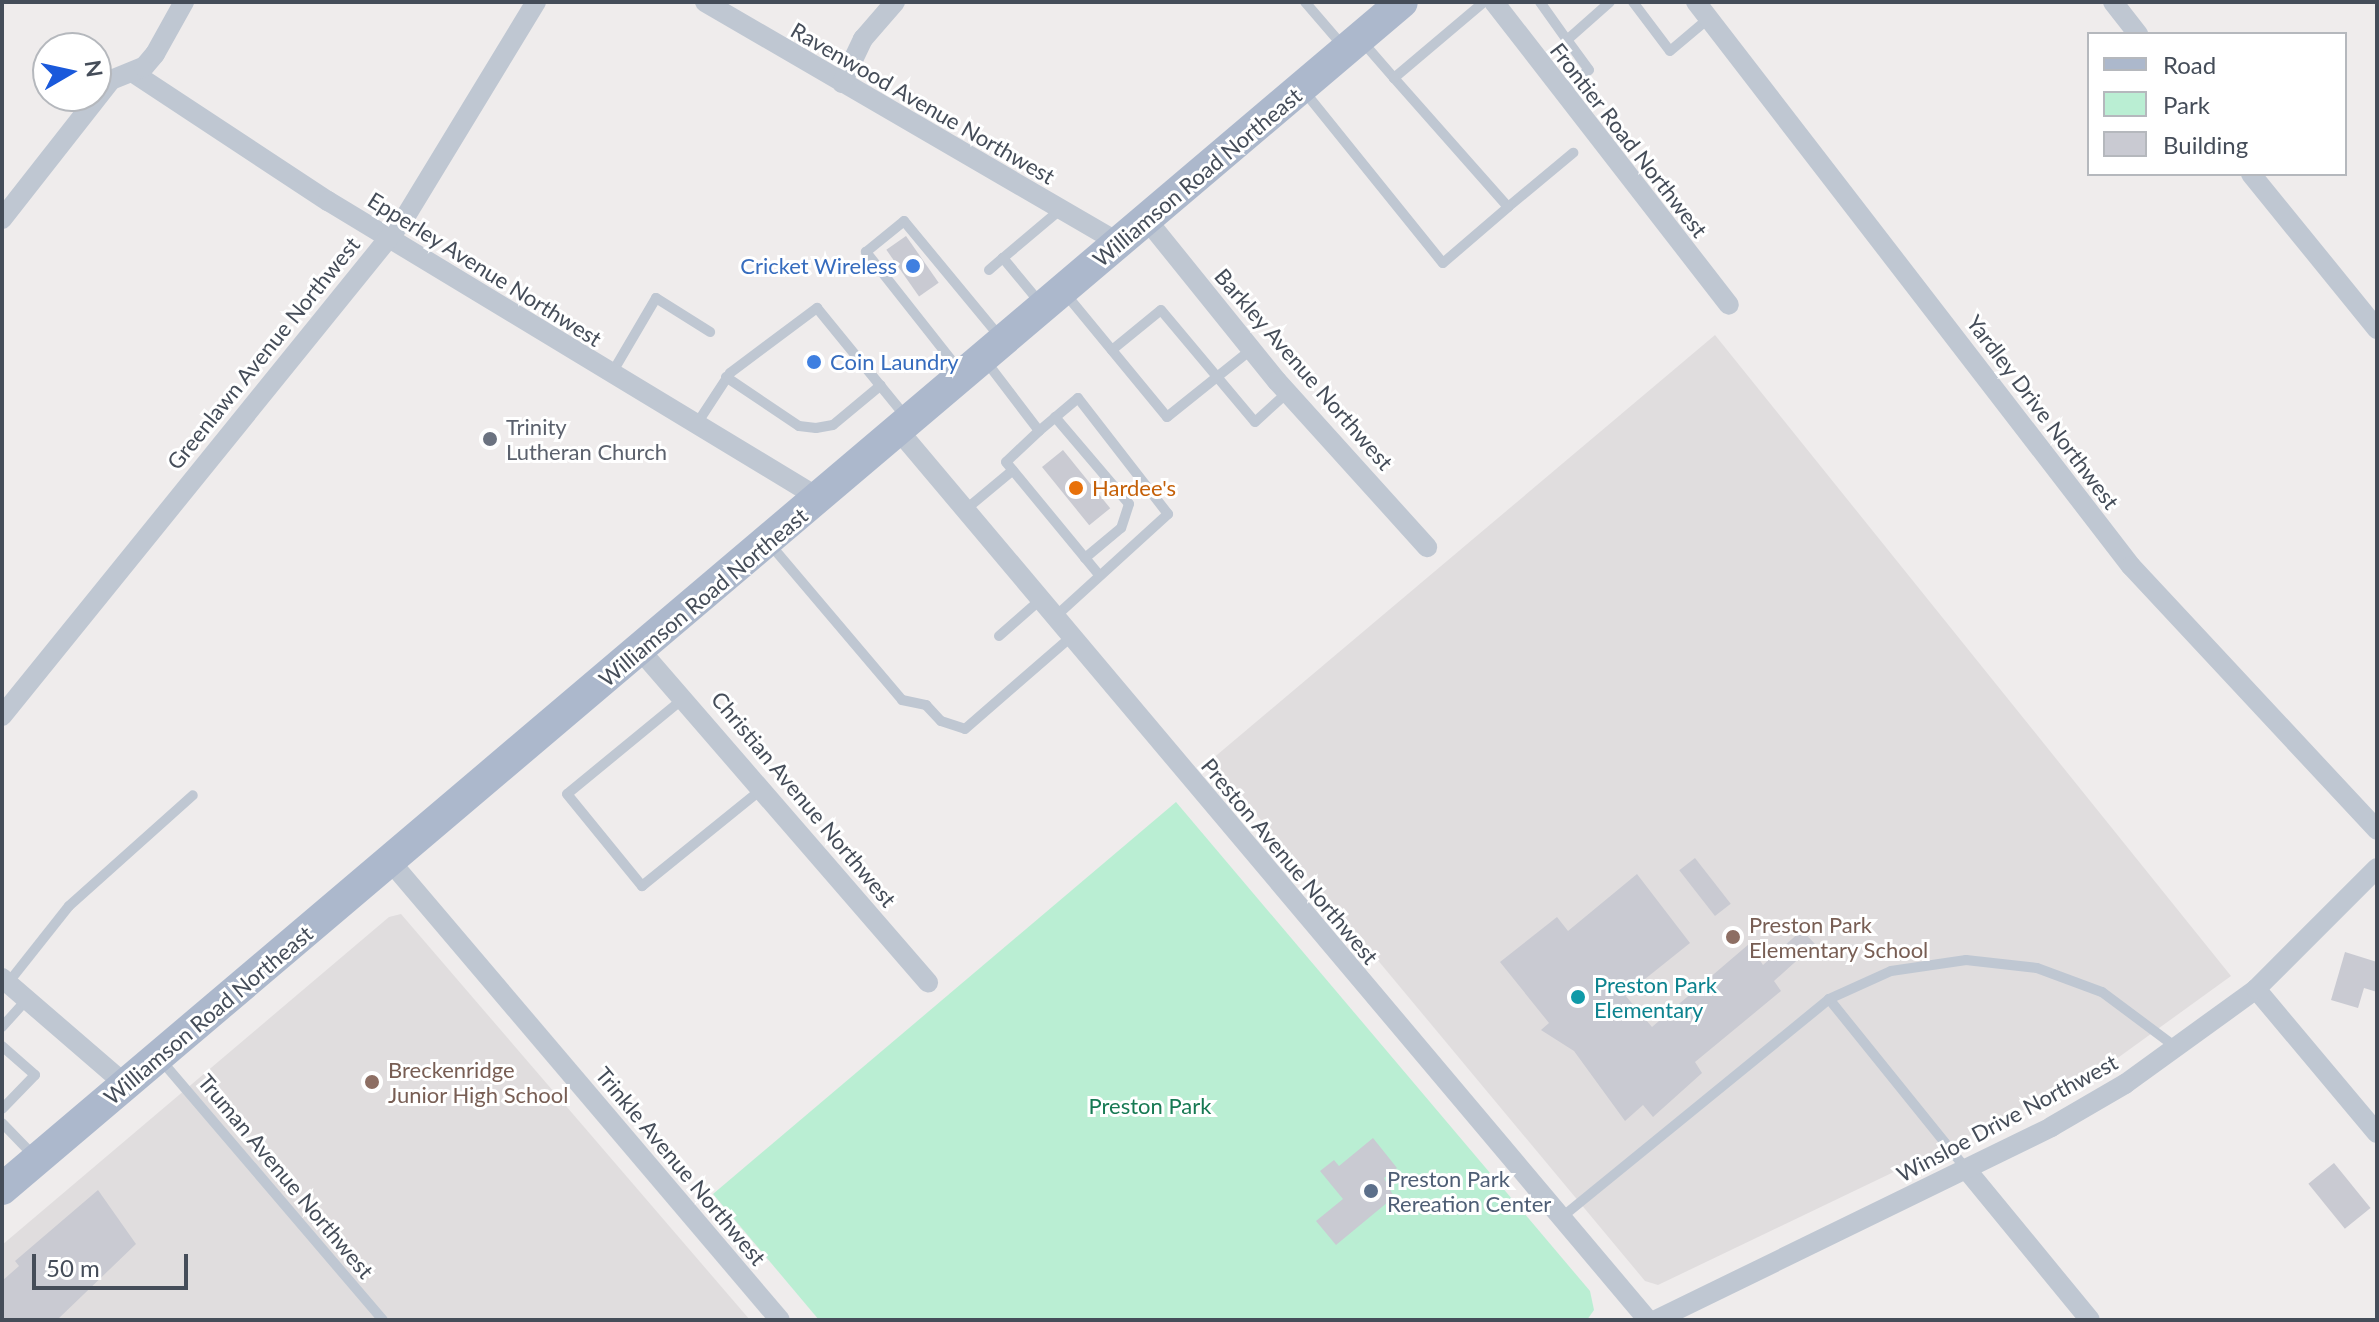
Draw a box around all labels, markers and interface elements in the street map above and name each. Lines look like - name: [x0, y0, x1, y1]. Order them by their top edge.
- street label: Ravenwood Avenue Northwest: [786, 16, 1060, 190]
- north arrow: [32, 32, 112, 112]
- legend: [2087, 32, 2347, 176]
- street label: Frontier Road Northwest: [1545, 37, 1713, 243]
- text: Road: [2163, 50, 2216, 79]
- text: N: [80, 58, 109, 79]
- street label: Williamson Road Northeast: [1087, 82, 1307, 272]
- text: Park: [2163, 90, 2210, 119]
- text: Building: [2163, 130, 2248, 159]
- street label: Epperley Avenue Northwest: [363, 186, 607, 352]
- street label: Greenlawn Avenue Northwest: [161, 231, 365, 475]
- place label: Cricket Wireless: [740, 253, 897, 279]
- marker: Cricket Wireless: [904, 257, 922, 275]
- street label: Barkley Avenue Northwest: [1209, 262, 1399, 476]
- street label: Yardley Drive Northwest: [1961, 309, 2125, 515]
- place label: Coin Laundry: [830, 349, 959, 375]
- marker: Coin Laundry: [805, 353, 823, 371]
- place label: Trinity Lutheran Church: [506, 413, 667, 464]
- marker: Trinity Lutheran Church: [481, 430, 499, 448]
- place label: Hardee's: [1092, 475, 1176, 501]
- marker: Hardee's: [1067, 479, 1085, 497]
- street label: Williamson Road Northeast: [593, 502, 813, 692]
- street label: Christian Avenue Northwest: [706, 686, 902, 912]
- street label: Preston Avenue Northwest: [1196, 752, 1384, 970]
- place label: Preston Park Elementary School: [1749, 911, 1929, 962]
- street label: Williamson Road Northeast: [98, 920, 318, 1110]
- marker: Preston Park Elementary School: [1724, 928, 1742, 946]
- place label: Preston Park Elementary: [1594, 971, 1717, 1022]
- marker: Preston Park Elementary: [1569, 988, 1587, 1006]
- street label: Winsloe Drive Northwest: [1892, 1049, 2122, 1187]
- place label: Breckenridge Junior High School: [388, 1056, 569, 1108]
- street label: Trinkle Avenue Northwest: [590, 1061, 772, 1271]
- street label: Truman Avenue Northwest: [193, 1068, 379, 1284]
- marker: Breckenridge Junior High School: [363, 1073, 381, 1091]
- park label: Preston Park: [1089, 1093, 1211, 1119]
- place label: Preston Park Rereation Center: [1387, 1165, 1551, 1216]
- marker: Preston Park Rereation Center: [1362, 1182, 1380, 1200]
- scale bar: [36, 1238, 192, 1288]
- text: 50 m: [46, 1253, 100, 1282]

